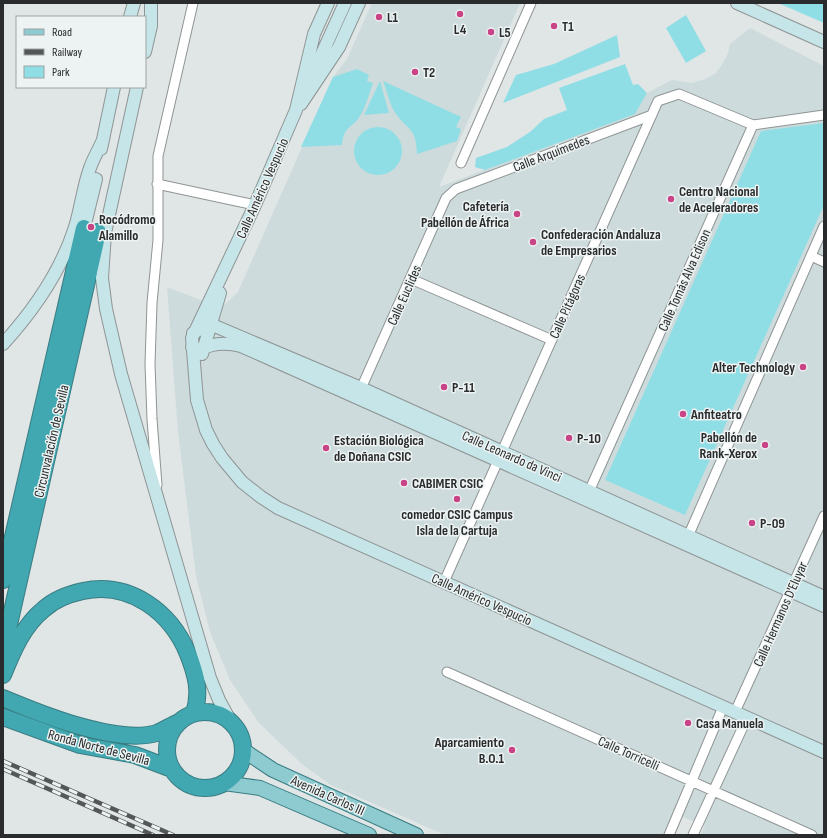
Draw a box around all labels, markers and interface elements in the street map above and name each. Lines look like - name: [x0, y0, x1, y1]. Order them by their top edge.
- place label: L1: [387, 9, 399, 26]
- marker: L4: [455, 9, 465, 19]
- marker: L1: [374, 12, 384, 22]
- legend: [16, 16, 146, 88]
- place label: T1: [562, 18, 574, 35]
- place label: L4: [454, 21, 467, 38]
- marker: T1: [549, 21, 559, 31]
- place label: L5: [499, 24, 511, 41]
- text: Road: [52, 25, 72, 40]
- marker: L5: [486, 27, 496, 37]
- text: Railway: [52, 45, 83, 60]
- place label: T2: [423, 64, 435, 81]
- text: Park: [52, 65, 70, 80]
- marker: T2: [410, 67, 420, 77]
- street label: Calle Arquímedes: [511, 131, 592, 176]
- street label: Calle Américo Vespucio: [233, 135, 292, 241]
- place label: Centro Nacional de Aceleradores: [679, 183, 758, 216]
- marker: Centro Nacional de Aceleradores: [666, 194, 676, 204]
- place label: Cafetería Pabellón de África: [421, 198, 509, 231]
- marker: Cafetería Pabellón de África: [512, 209, 522, 219]
- place label: Rocódromo Alamillo: [98, 211, 156, 244]
- marker: Rocódromo Alamillo: [86, 222, 96, 232]
- place label: Confederación Andaluza de Empresarios: [541, 226, 661, 259]
- street label: Calle Tomás Alva Edison: [654, 227, 715, 334]
- marker: Confederación Andaluza de Empresarios: [528, 237, 538, 247]
- street label: Calle Euclides: [384, 262, 425, 328]
- street label: Calle Pitágoras: [546, 271, 589, 341]
- place label: Alter Technology: [711, 359, 795, 376]
- marker: Alter Technology: [798, 362, 808, 372]
- place label: P-11: [452, 379, 475, 396]
- marker: P-11: [439, 382, 449, 392]
- street label: Circunvalación de Sevilla: [30, 383, 73, 499]
- place label: Anfiteatro: [690, 406, 742, 423]
- marker: Anfiteatro: [678, 409, 688, 419]
- street label: Calle Leonardo da Vinci: [459, 427, 564, 486]
- place label: Pabellón de Rank-Xerox: [700, 429, 757, 462]
- place label: P-10: [577, 430, 601, 447]
- place label: Estación Biológica de Doñana CSIC: [334, 432, 424, 465]
- marker: P-10: [564, 433, 574, 443]
- marker: Pabellón de Rank-Xerox: [760, 440, 770, 450]
- marker: Estación Biológica de Doñana CSIC: [321, 443, 331, 453]
- place label: CABIMER CSIC: [412, 475, 483, 492]
- marker: CABIMER CSIC: [399, 478, 409, 488]
- marker: comedor CSIC Campus Isla de la Cartuja: [452, 494, 462, 504]
- place label: comedor CSIC Campus Isla de la Cartuja: [401, 506, 513, 539]
- place label: P-09: [760, 515, 785, 532]
- marker: P-09: [747, 518, 757, 528]
- street label: Calle Hermanos D'Eluyar: [750, 559, 811, 669]
- street label: Calle Américo Vespucio: [429, 570, 535, 629]
- place label: Casa Manuela: [696, 715, 764, 732]
- marker: Casa Manuela: [683, 718, 693, 728]
- street label: Ronda Norte de Sevilla: [46, 726, 152, 769]
- street label: Calle Torricelli: [595, 732, 662, 775]
- place label: Aparcamiento B.O.1: [434, 734, 504, 767]
- marker: Aparcamiento B.O.1: [507, 745, 517, 755]
- street label: Avenida Carlos III: [287, 771, 367, 819]

